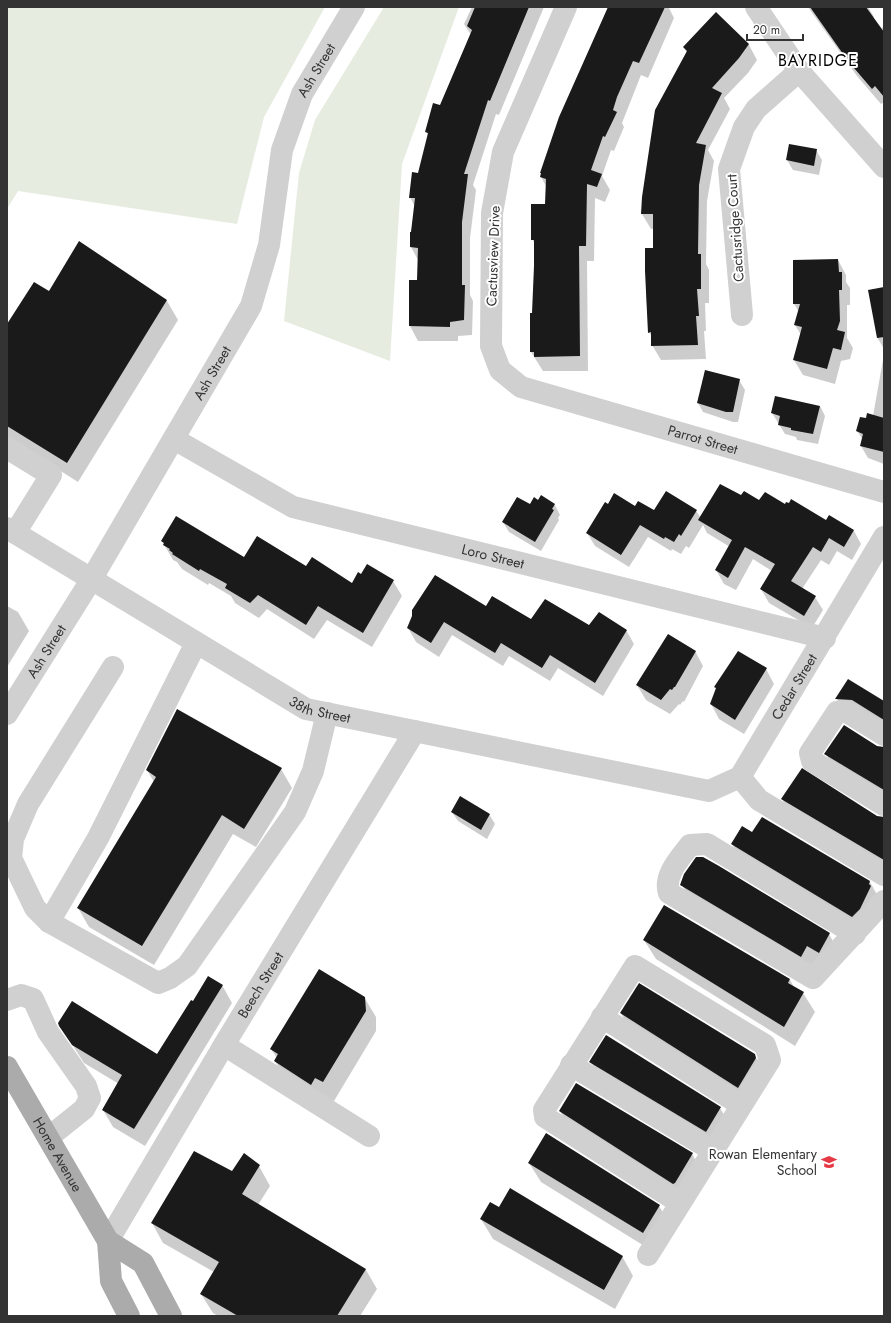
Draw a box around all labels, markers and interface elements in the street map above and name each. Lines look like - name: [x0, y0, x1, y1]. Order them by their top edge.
- scale bar: [747, 16, 803, 42]
- text: 20 m: [753, 21, 780, 39]
- street label: Ash Street: [292, 39, 340, 101]
- district label: BAYRIDGE: [778, 49, 858, 72]
- street label: Cactusridge Court: [721, 173, 749, 283]
- street label: Cactusview Drive: [481, 205, 505, 307]
- street label: Ash Street: [188, 341, 236, 404]
- street label: Parrot Street: [665, 420, 741, 459]
- street label: Loro Street: [460, 539, 527, 574]
- street label: Ash Street: [22, 620, 71, 682]
- street label: Cedar Street: [767, 649, 822, 724]
- street label: 38th Street: [285, 691, 353, 728]
- street label: Beech Street: [233, 948, 289, 1022]
- street label: Home Avenue: [28, 1113, 87, 1196]
- place label: Rowan Elementary School: [709, 1144, 818, 1180]
- school or university icon: Rowan Elementary School: [820, 1153, 838, 1171]

